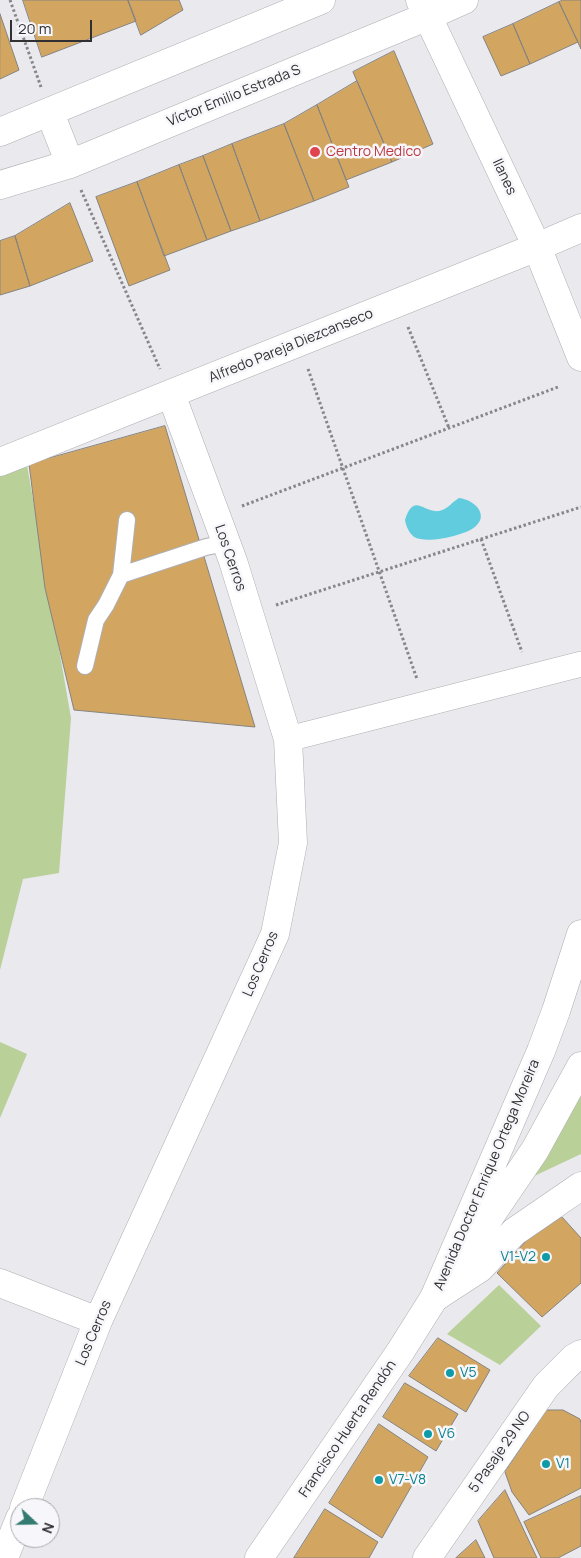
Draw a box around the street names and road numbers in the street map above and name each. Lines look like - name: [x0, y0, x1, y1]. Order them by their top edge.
- street label: Víctor Emilio Estrada S: [165, 62, 303, 130]
- street label: Ilanes: [488, 156, 520, 198]
- street label: Alfredo Pareja Diezcanseco: [206, 305, 376, 387]
- street label: Los Cerros: [211, 523, 249, 593]
- street label: Los Cerros: [240, 929, 282, 999]
- street label: Avenida Doctor Enrique Ortega Moreira: [431, 1057, 543, 1293]
- street label: Los Cerros: [73, 1298, 115, 1368]
- street label: Francisco Huerta Rendón: [296, 1357, 400, 1501]
- street label: 5 Pasaje 29 NO: [466, 1408, 534, 1496]

